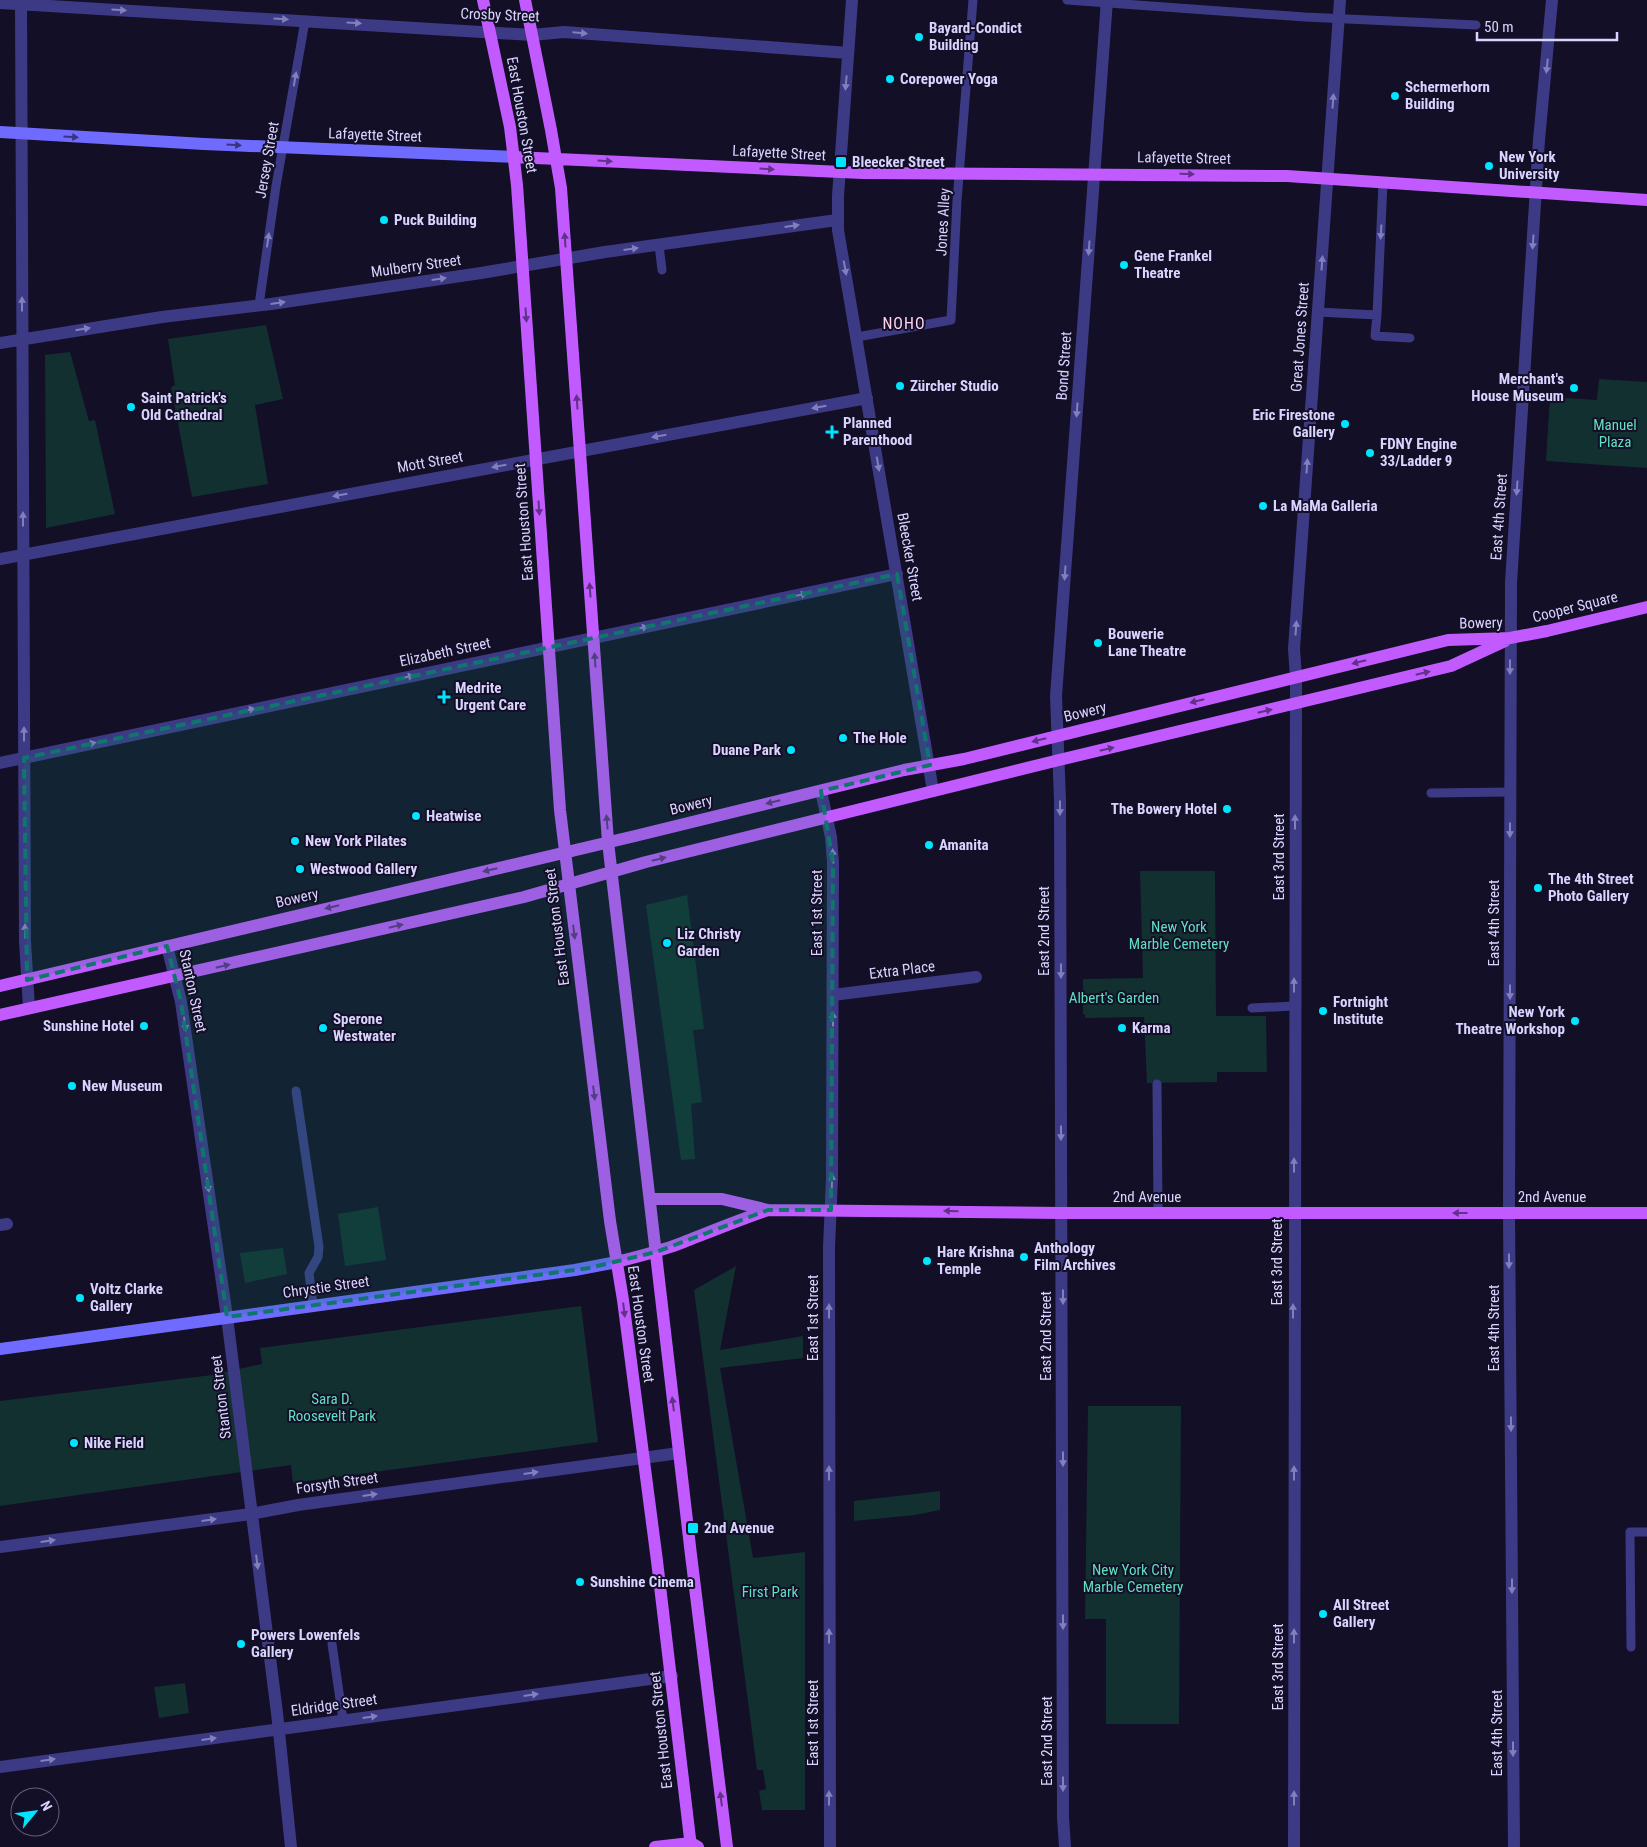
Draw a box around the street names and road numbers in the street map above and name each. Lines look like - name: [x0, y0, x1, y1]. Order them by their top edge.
- street label: Crosby Street: [460, 5, 540, 25]
- street label: East Houston Street: [503, 55, 541, 175]
- street label: Jersey Street: [251, 120, 283, 200]
- street label: Lafayette Street: [328, 124, 422, 146]
- street label: Lafayette Street: [732, 142, 826, 164]
- street label: Lafayette Street: [1137, 148, 1231, 168]
- street label: Jones Alley: [932, 188, 954, 256]
- street label: Mulberry Street: [370, 251, 462, 281]
- street label: Great Jones Street: [1287, 282, 1313, 392]
- street label: Bond Street: [1053, 331, 1075, 401]
- street label: Mott Street: [396, 447, 464, 477]
- street label: East Houston Street: [511, 463, 537, 581]
- street label: East 4th Street: [1487, 473, 1511, 561]
- street label: Bleecker Street: [893, 511, 927, 603]
- street label: Cooper Square: [1531, 588, 1619, 626]
- street label: Bowery: [1459, 614, 1503, 632]
- street label: Elizabeth Street: [398, 634, 492, 670]
- street label: Bowery: [1062, 698, 1108, 726]
- street label: Bowery: [668, 791, 714, 819]
- street label: East 3rd Street: [1270, 813, 1288, 901]
- street label: East Houston Street: [541, 867, 573, 987]
- street label: East 1st Street: [808, 870, 826, 956]
- street label: East 4th Street: [1485, 879, 1503, 967]
- street label: Bowery: [274, 884, 320, 912]
- street label: East 2nd Street: [1035, 886, 1053, 976]
- street label: Stanton Street: [175, 948, 211, 1034]
- street label: Extra Place: [868, 957, 936, 983]
- street label: 2nd Avenue: [1113, 1188, 1181, 1206]
- street label: 2nd Avenue: [1518, 1188, 1586, 1206]
- street label: East 3rd Street: [1268, 1218, 1286, 1306]
- street label: East Houston Street: [624, 1264, 658, 1384]
- street label: Chrystie Street: [282, 1272, 370, 1302]
- street label: East 1st Street: [804, 1275, 822, 1361]
- street label: East 4th Street: [1485, 1284, 1503, 1372]
- street label: East 2nd Street: [1037, 1291, 1055, 1381]
- street label: Stanton Street: [207, 1354, 235, 1440]
- street label: Forsyth Street: [295, 1468, 379, 1498]
- street label: East 3rd Street: [1269, 1623, 1287, 1711]
- street label: East Houston Street: [646, 1670, 676, 1790]
- street label: East 1st Street: [804, 1680, 822, 1766]
- street label: East 4th Street: [1488, 1689, 1506, 1777]
- street label: Eldridge Street: [290, 1690, 378, 1720]
- street label: East 2nd Street: [1038, 1696, 1056, 1786]

